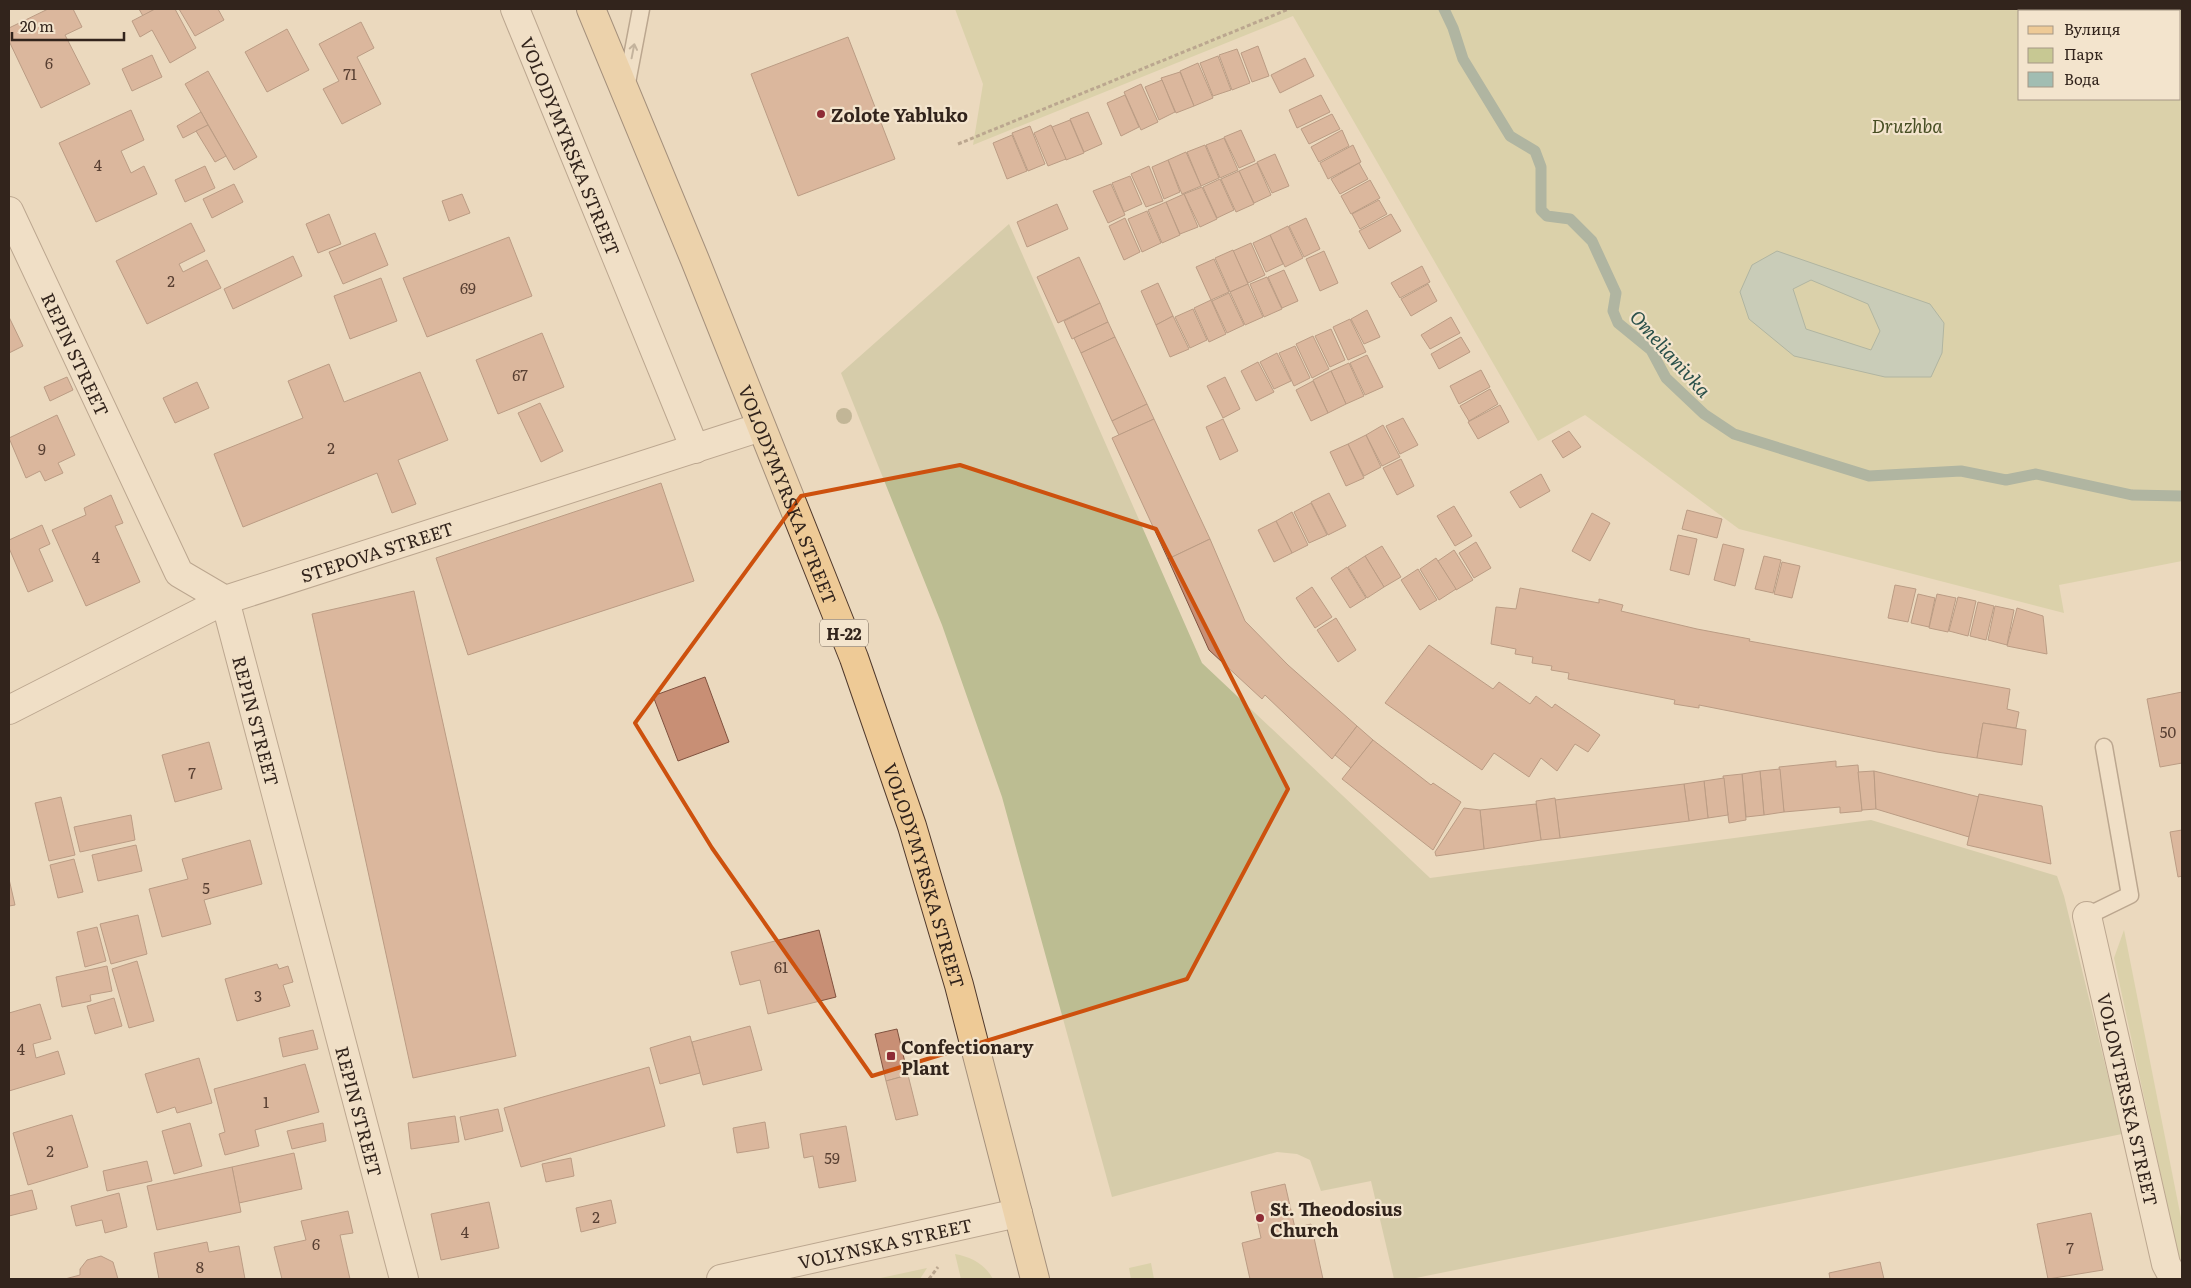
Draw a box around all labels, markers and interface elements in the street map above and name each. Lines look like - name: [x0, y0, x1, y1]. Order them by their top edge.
- scale bar: [12, 10, 125, 42]
- legend: [2018, 10, 2181, 100]
- text: 20 m: [20, 14, 54, 37]
- text: Вулиця: [2064, 17, 2121, 40]
- street label: VOLODYMYRSKA STREET: [514, 32, 628, 259]
- text: Парк: [2064, 42, 2103, 65]
- one-way arrow: [629, 43, 638, 59]
- house number: 6: [45, 51, 53, 74]
- house number: 71: [343, 62, 357, 85]
- text: Вода: [2064, 67, 2101, 90]
- place label: Zolote Yabluko: [831, 101, 968, 128]
- marker: Zolote Yabluko: [815, 108, 827, 120]
- park label: Druzhba: [1871, 112, 1943, 139]
- house number: 4: [94, 153, 102, 176]
- house number: 2: [167, 269, 175, 292]
- house number: 69: [460, 276, 476, 299]
- street label: REPIN STREET: [35, 288, 117, 420]
- water label: Omelianivka: [1624, 303, 1718, 403]
- house number: 67: [512, 363, 528, 386]
- street label: VOLODYMYRSKA STREET: [733, 381, 845, 608]
- house number: 2: [327, 436, 335, 459]
- house number: 9: [38, 437, 46, 460]
- street label: STEPOVA STREET: [297, 514, 457, 588]
- house number: 4: [92, 545, 100, 568]
- road number: Н-22: [820, 620, 868, 646]
- street label: REPIN STREET: [227, 652, 287, 789]
- house number: 50: [2160, 720, 2176, 743]
- street label: VOLODYMYRSKA STREET: [878, 759, 973, 991]
- house number: 7: [188, 761, 196, 784]
- house number: 5: [202, 876, 210, 899]
- house number: 61: [774, 955, 788, 978]
- house number: 3: [254, 984, 262, 1007]
- street label: VOLONTERSKA STREET: [2091, 990, 2166, 1208]
- place label: Confectionary Plant: [901, 1033, 1033, 1081]
- house number: 4: [17, 1037, 25, 1060]
- street label: REPIN STREET: [330, 1043, 390, 1179]
- marker: Confectionary Plant: [885, 1050, 897, 1062]
- house number: 1: [263, 1090, 269, 1113]
- house number: 2: [46, 1139, 54, 1162]
- house number: 59: [824, 1146, 840, 1169]
- place label: St. Theodosius Church: [1270, 1195, 1402, 1243]
- house number: 2: [592, 1205, 600, 1228]
- street label: VOLYNSKA STREET: [795, 1210, 975, 1275]
- marker: St. Theodosius Church: [1254, 1212, 1266, 1224]
- house number: 4: [461, 1220, 469, 1243]
- house number: 6: [312, 1232, 320, 1255]
- house number: 7: [2066, 1236, 2074, 1259]
- house number: 8: [196, 1255, 204, 1278]

